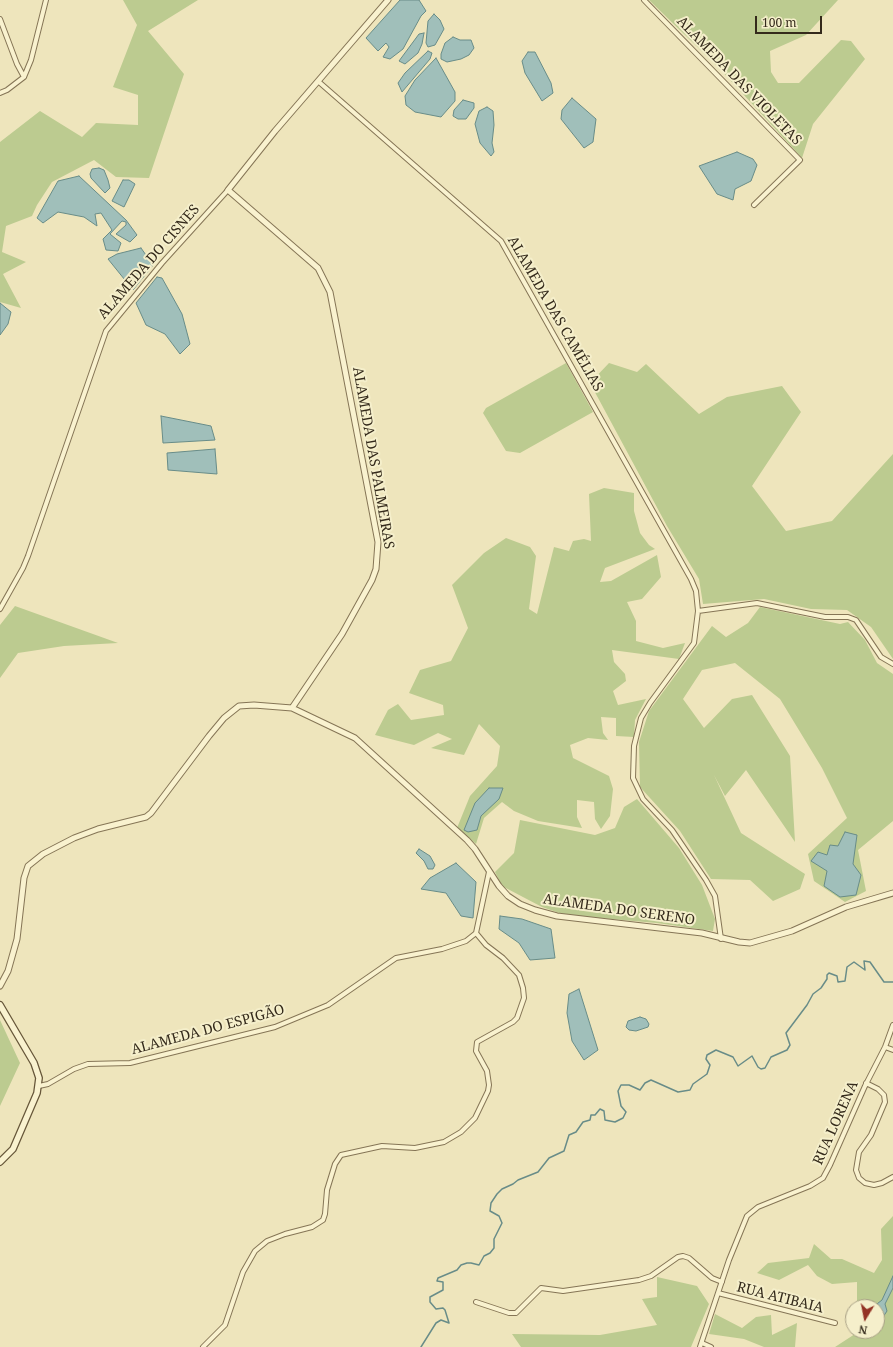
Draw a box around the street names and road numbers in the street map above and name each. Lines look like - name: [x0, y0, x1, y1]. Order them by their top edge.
- street label: ALAMEDA DAS VIOLETAS: [673, 13, 805, 149]
- street label: ALAMEDA DO CISNES: [95, 201, 203, 323]
- street label: ALAMEDA DAS CAMÉLIAS: [504, 233, 606, 395]
- street label: ALAMEDA DAS PALMEIRAS: [349, 366, 397, 550]
- street label: ALAMEDA DO SERENO: [542, 891, 696, 929]
- street label: ALAMEDA DO ESPIGÃO: [130, 1001, 286, 1059]
- street label: RUA LORENA: [810, 1079, 862, 1167]
- street label: RUA ATIBAIA: [735, 1279, 825, 1317]

